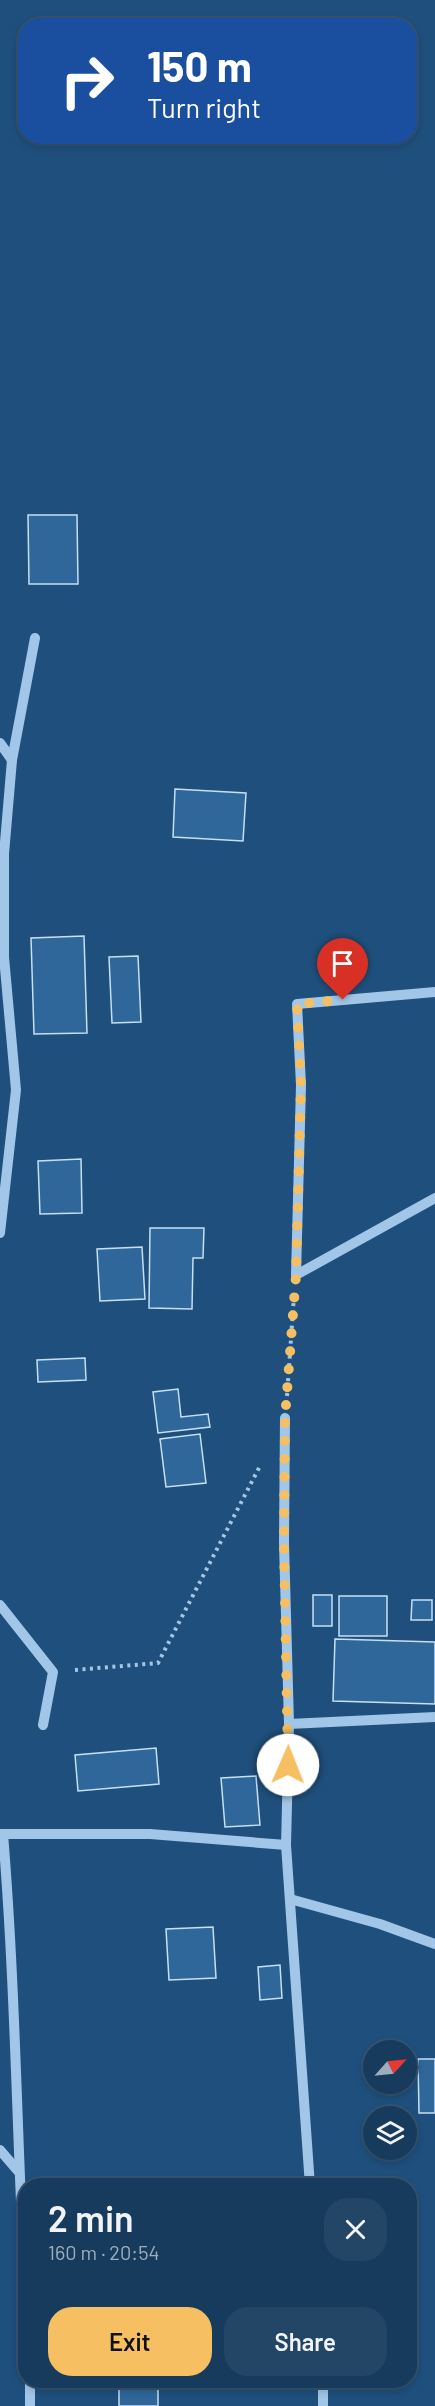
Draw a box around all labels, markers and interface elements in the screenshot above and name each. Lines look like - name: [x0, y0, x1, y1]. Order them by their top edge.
- text: 150 m: [147, 40, 252, 90]
- icon: right: [48, 42, 126, 120]
- text: Turn right: [147, 91, 261, 123]
- pin: [317, 938, 368, 1000]
- icon: arrive: [326, 947, 359, 980]
- position arrow: [256, 1733, 320, 1797]
- north arrow: [363, 2040, 417, 2094]
- map controls: [363, 2040, 417, 2160]
- button: layers: [363, 2106, 417, 2160]
- text: 2 min: [48, 2196, 134, 2239]
- button: close: [324, 2198, 387, 2261]
- text: 160 m · 20:54: [48, 2240, 159, 2264]
- button: Exit: [48, 2307, 212, 2376]
- button: Share: [224, 2307, 387, 2376]

